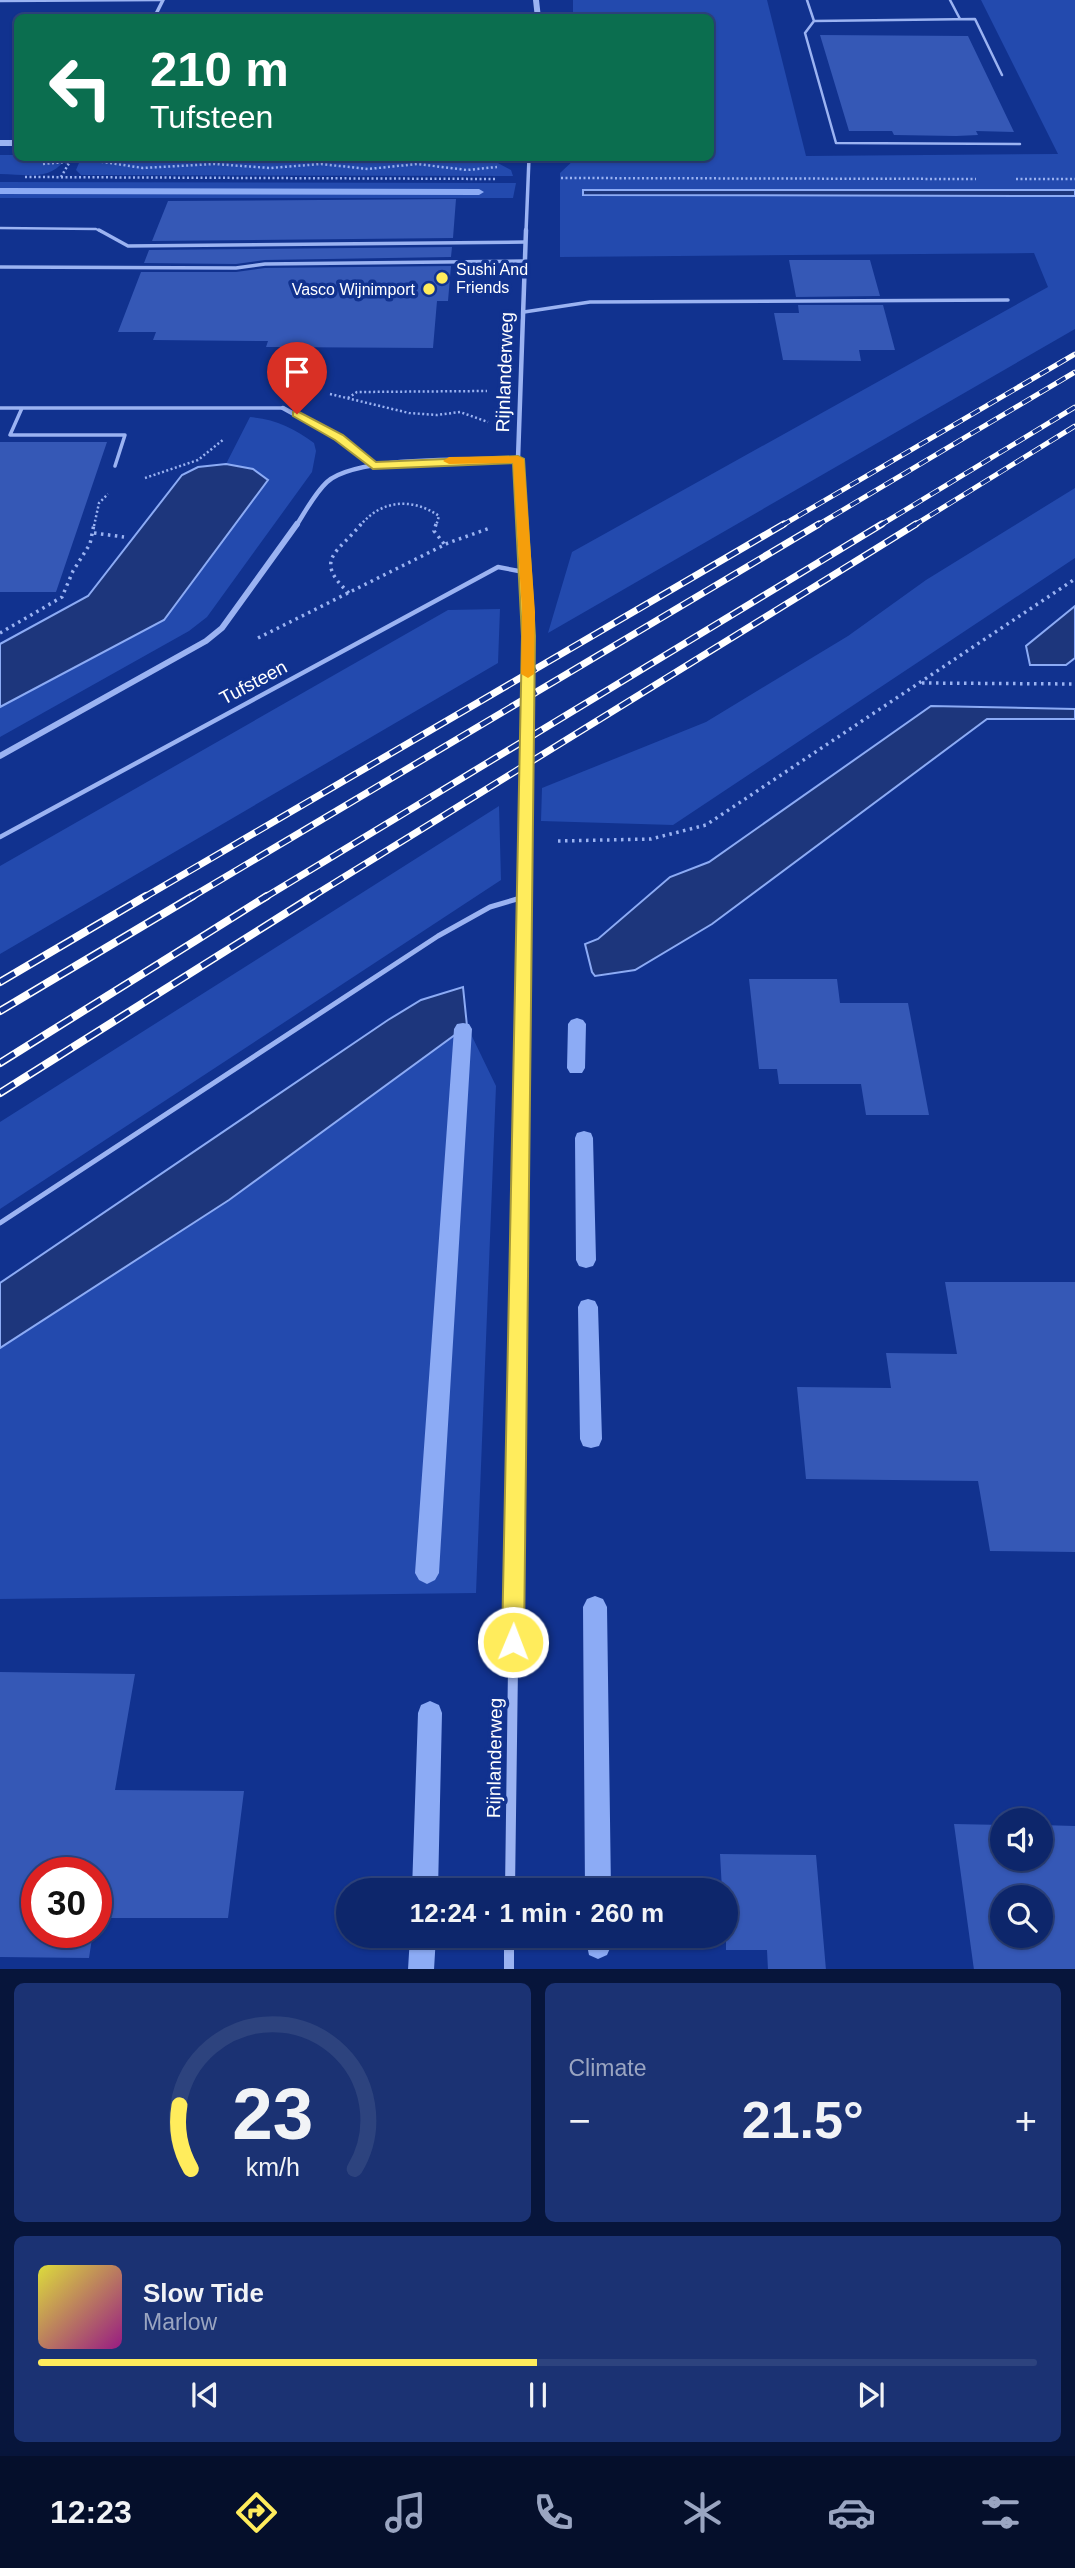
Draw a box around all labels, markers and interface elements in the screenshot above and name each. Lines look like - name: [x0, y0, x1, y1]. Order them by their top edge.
- icon: left: [35, 42, 126, 133]
- text: 210 m: [150, 42, 289, 96]
- text: Tufsteen: [150, 99, 273, 135]
- place label: Sushi And Friends: [456, 261, 528, 296]
- marker: Sushi And Friends: [434, 270, 450, 286]
- place label: Vasco Wijnimport: [292, 281, 416, 298]
- marker: Vasco Wijnimport: [421, 281, 437, 297]
- street label: Rijnlanderweg: [492, 311, 517, 433]
- pin: [267, 342, 327, 414]
- icon: arrive: [278, 353, 316, 391]
- street label: Tufsteen: [216, 656, 290, 709]
- position arrow: [476, 1605, 550, 1679]
- street label: Rijnlanderweg: [483, 1698, 506, 1818]
- map controls: [990, 1808, 1053, 1948]
- button: sound: [990, 1808, 1053, 1871]
- speed limit sign: 30: [21, 1857, 112, 1948]
- button: search: [990, 1885, 1053, 1948]
- text: 12:24 · 1 min · 260 m: [410, 1898, 664, 1928]
- text: Climate: [569, 2055, 646, 2081]
- text: 23: [232, 2073, 313, 2154]
- text: 21.5°: [742, 2091, 864, 2149]
- text: −: [569, 2100, 591, 2142]
- text: +: [1015, 2100, 1037, 2142]
- text: km/h: [245, 2152, 299, 2180]
- text: Slow Tide: [143, 2278, 264, 2308]
- text: Marlow: [143, 2309, 217, 2335]
- icon: previous: [186, 2376, 224, 2414]
- icon: pause: [519, 2376, 557, 2414]
- icon: next: [852, 2376, 890, 2414]
- icon: directions: [232, 2488, 281, 2537]
- icon: music: [381, 2488, 430, 2537]
- icon: phone: [529, 2488, 578, 2537]
- icon: climate: [678, 2488, 727, 2537]
- icon: car: [827, 2488, 876, 2537]
- icon: filters: [976, 2488, 1025, 2537]
- text: 12:23: [50, 2494, 132, 2530]

